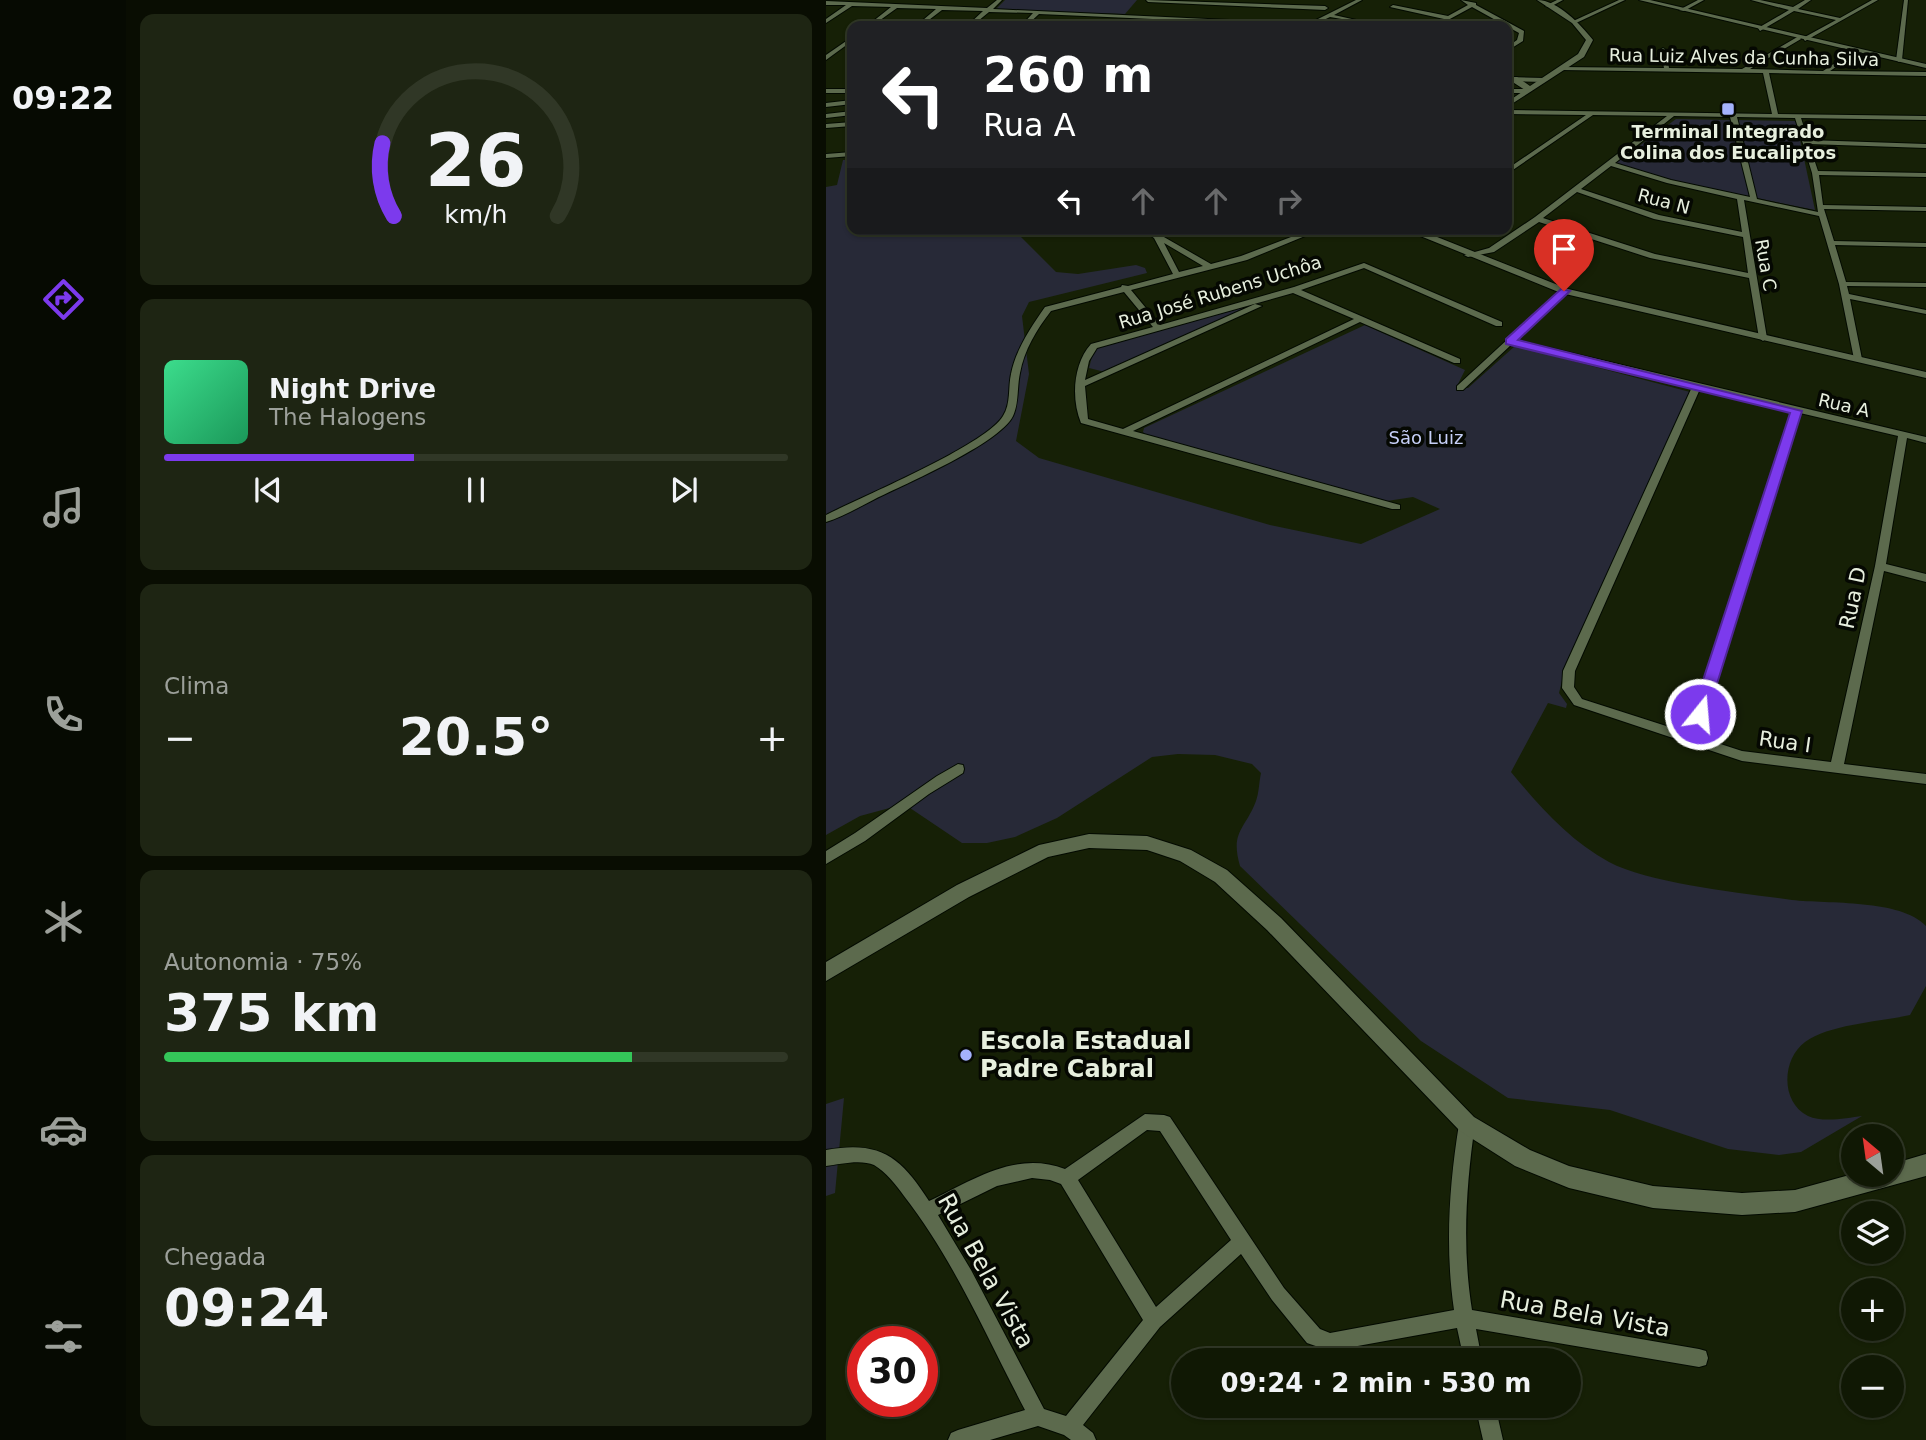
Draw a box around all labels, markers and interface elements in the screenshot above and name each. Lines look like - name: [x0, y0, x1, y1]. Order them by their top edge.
- street label: Rua Luiz Alves da Cunha Silva: [1609, 44, 1879, 70]
- text: 260 m: [983, 47, 1153, 104]
- icon: left: [868, 49, 959, 140]
- text: 09:22: [12, 79, 114, 117]
- marker: Terminal Integrado Colina dos Eucaliptos: [1720, 101, 1736, 117]
- text: Rua A: [983, 106, 1076, 144]
- text: 26: [425, 118, 527, 203]
- place label: Terminal Integrado Colina dos Eucaliptos: [1620, 121, 1836, 163]
- icon: left: [1051, 182, 1089, 220]
- icon: ahead: [1124, 182, 1162, 220]
- icon: ahead: [1197, 182, 1235, 220]
- icon: right: [1270, 182, 1308, 220]
- street label: Rua N: [1636, 184, 1692, 218]
- text: km/h: [444, 199, 508, 228]
- pin: [1534, 219, 1594, 291]
- icon: arrive: [1545, 230, 1583, 268]
- street label: Rua C: [1751, 237, 1781, 293]
- street label: Rua José Rubens Uchôa: [1116, 251, 1324, 333]
- icon: directions: [39, 275, 88, 324]
- text: Night Drive: [269, 374, 436, 404]
- street label: Rua A: [1816, 389, 1872, 421]
- text: The Halogens: [269, 404, 426, 430]
- park label: São Luiz: [1389, 427, 1463, 448]
- icon: previous: [249, 471, 287, 509]
- icon: pause: [457, 471, 495, 509]
- icon: next: [665, 471, 703, 509]
- icon: music: [39, 483, 88, 532]
- street label: Rua D: [1835, 565, 1871, 631]
- text: Clima: [164, 673, 229, 699]
- position arrow: [1663, 677, 1737, 751]
- icon: phone: [39, 690, 88, 739]
- text: 20.5°: [399, 707, 553, 767]
- text: −: [164, 716, 196, 760]
- text: +: [756, 716, 788, 760]
- street label: Rua I: [1757, 726, 1813, 758]
- icon: climate: [39, 897, 88, 946]
- text: Autonomia · 75%: [164, 949, 362, 975]
- text: 375 km: [164, 983, 379, 1043]
- place label: Escola Estadual Padre Cabral: [980, 1027, 1191, 1083]
- marker: Escola Estadual Padre Cabral: [958, 1047, 974, 1063]
- icon: car: [39, 1105, 88, 1154]
- north arrow: [1841, 1124, 1904, 1186]
- map controls: [1841, 1124, 1904, 1418]
- street label: Rua Bela Vista: [932, 1189, 1040, 1353]
- button: layers: [1841, 1201, 1904, 1264]
- text: Chegada: [164, 1244, 266, 1270]
- text: 09:24: [164, 1278, 330, 1338]
- button: +: [1841, 1278, 1904, 1341]
- street label: Rua Bela Vista: [1498, 1285, 1672, 1343]
- icon: filters: [39, 1312, 88, 1361]
- speed limit sign: 30: [847, 1326, 938, 1417]
- button: −: [1841, 1355, 1904, 1418]
- text: 09:24 · 2 min · 530 m: [1221, 1368, 1531, 1398]

